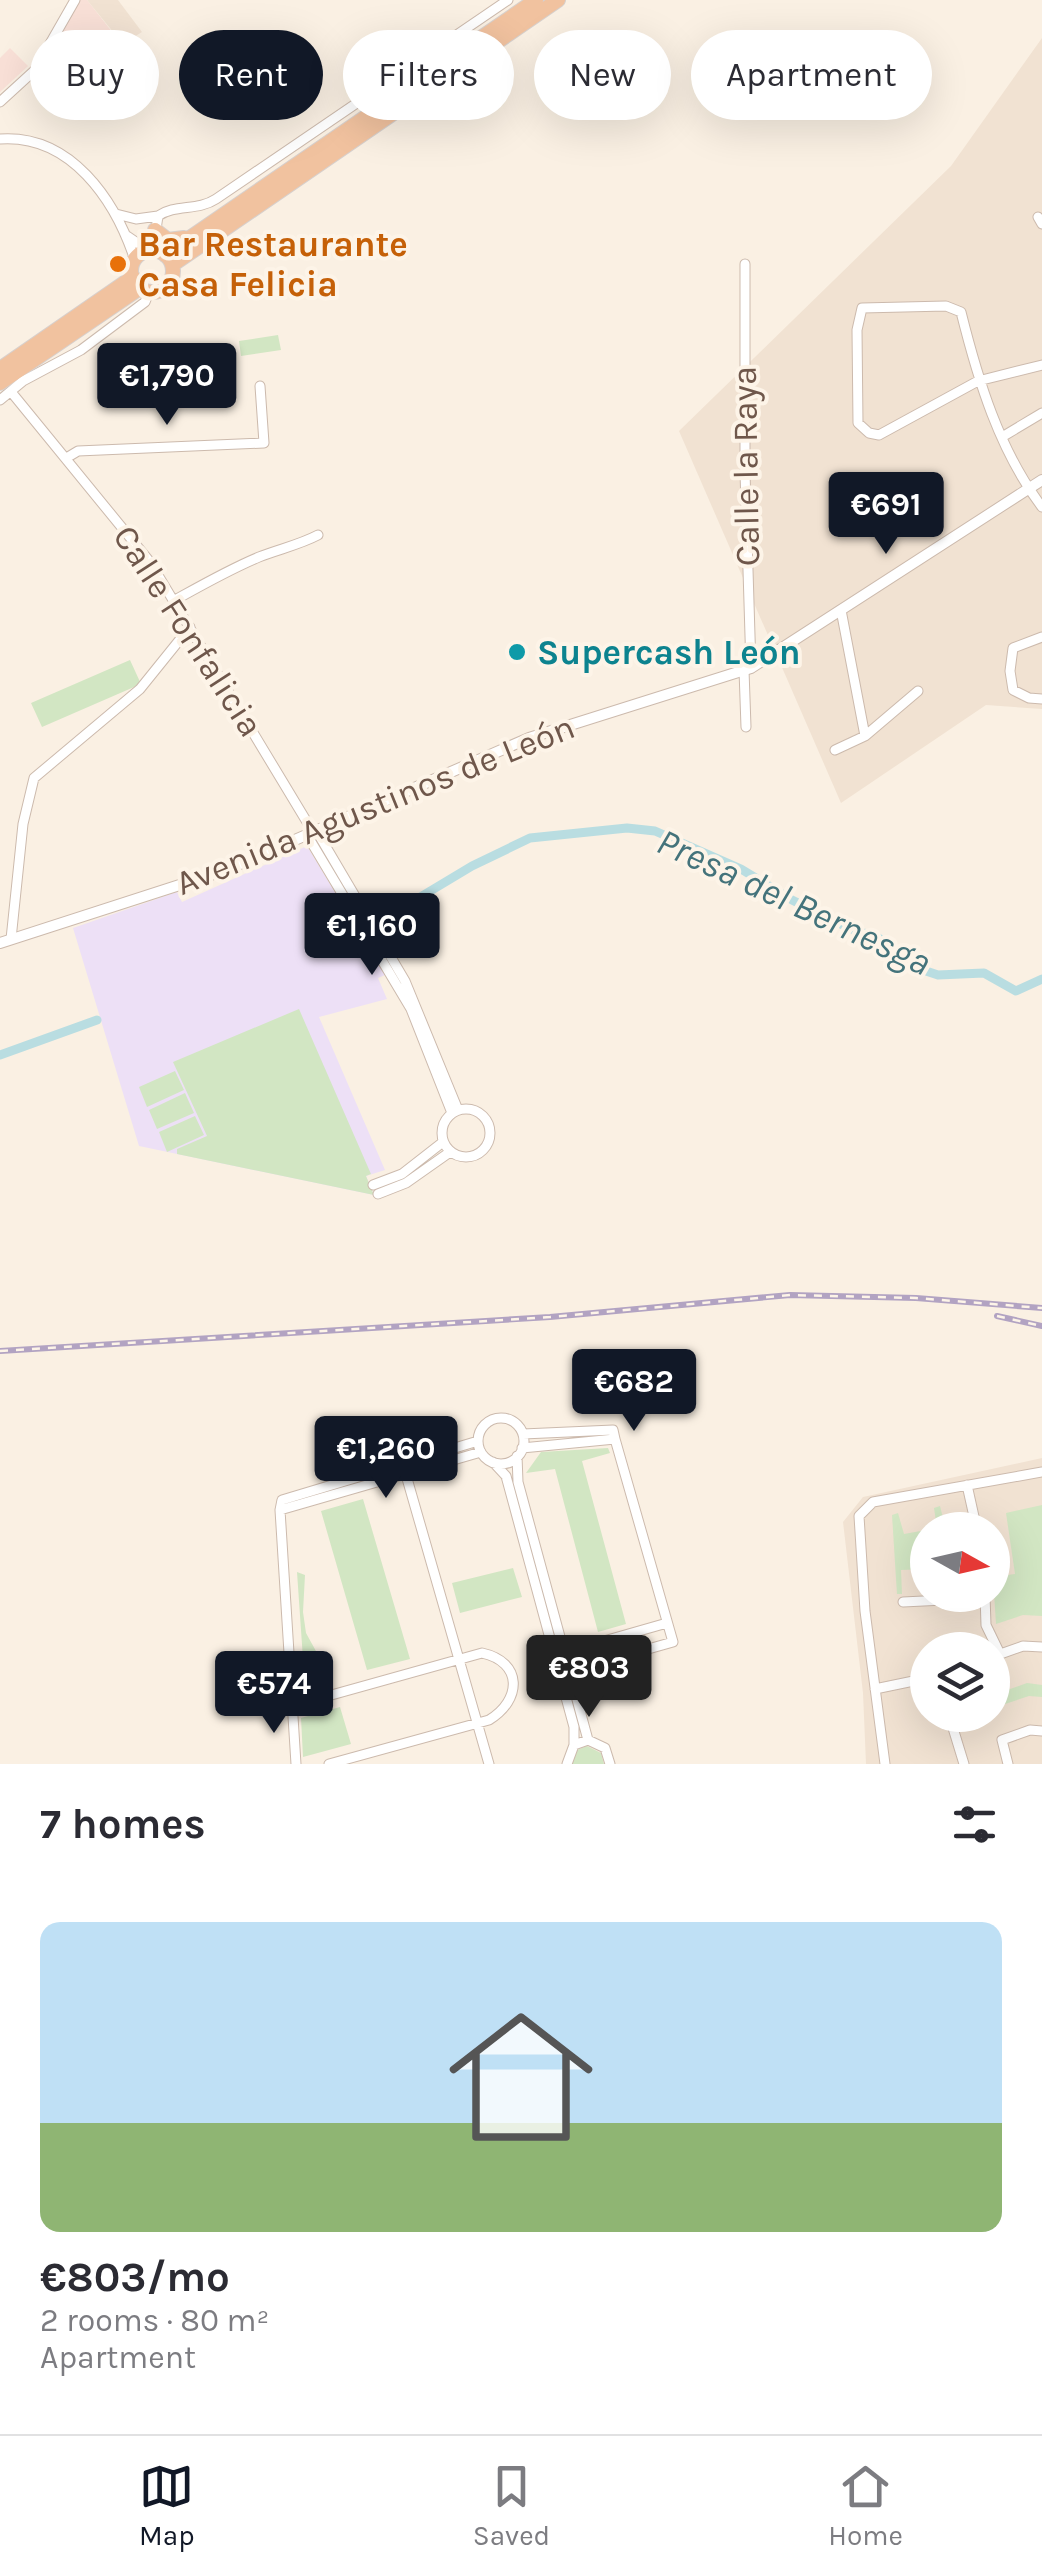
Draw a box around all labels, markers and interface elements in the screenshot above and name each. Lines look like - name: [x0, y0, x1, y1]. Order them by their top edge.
- chip: Buy: [30, 30, 159, 120]
- chip: Rent: [179, 30, 323, 120]
- chip: Filters: [343, 30, 514, 120]
- chip: New: [534, 30, 671, 120]
- chip: Apartment: [691, 30, 932, 120]
- place label: Bar Restaurante Casa Felicia: [138, 224, 408, 305]
- marker: Bar Restaurante Casa Felicia: [107, 253, 129, 275]
- pin: €1,790: [86, 343, 248, 428]
- text: €1,790: [119, 357, 215, 394]
- street label: Calle la Raya: [724, 366, 768, 566]
- pin: €691: [827, 472, 945, 557]
- text: €691: [851, 486, 921, 523]
- street label: Calle Fonfalicia: [105, 518, 271, 744]
- place label: Supercash León: [537, 632, 800, 673]
- marker: Supercash León: [506, 641, 528, 663]
- street label: Avenida Agustinos de León: [170, 706, 580, 904]
- water label: Presa del Bernesga: [650, 819, 938, 985]
- pin: €1,160: [291, 893, 453, 978]
- text: €1,160: [327, 907, 417, 944]
- pin: €682: [575, 1349, 693, 1434]
- text: €682: [594, 1363, 674, 1400]
- pin: €1,260: [305, 1416, 467, 1501]
- text: €1,260: [337, 1430, 435, 1467]
- north arrow: [910, 1512, 1010, 1612]
- map controls: [910, 1512, 1010, 1732]
- button: layers: [910, 1632, 1010, 1732]
- pin: €803: [530, 1635, 648, 1720]
- text: €803: [548, 1649, 630, 1686]
- pin: €574: [215, 1651, 333, 1736]
- text: €574: [237, 1665, 311, 1702]
- icon: filters: [947, 1797, 1002, 1852]
- text: 7 homes: [40, 1799, 206, 1849]
- icon: home: [431, 1987, 611, 2167]
- text: €803/mo: [40, 2252, 230, 2302]
- text: 2 rooms · 80 m²: [40, 2302, 269, 2339]
- text: Apartment: [40, 2339, 196, 2376]
- tab: Map: [139, 2459, 195, 2552]
- tab: Saved: [473, 2459, 550, 2552]
- tab: Home: [828, 2459, 903, 2552]

